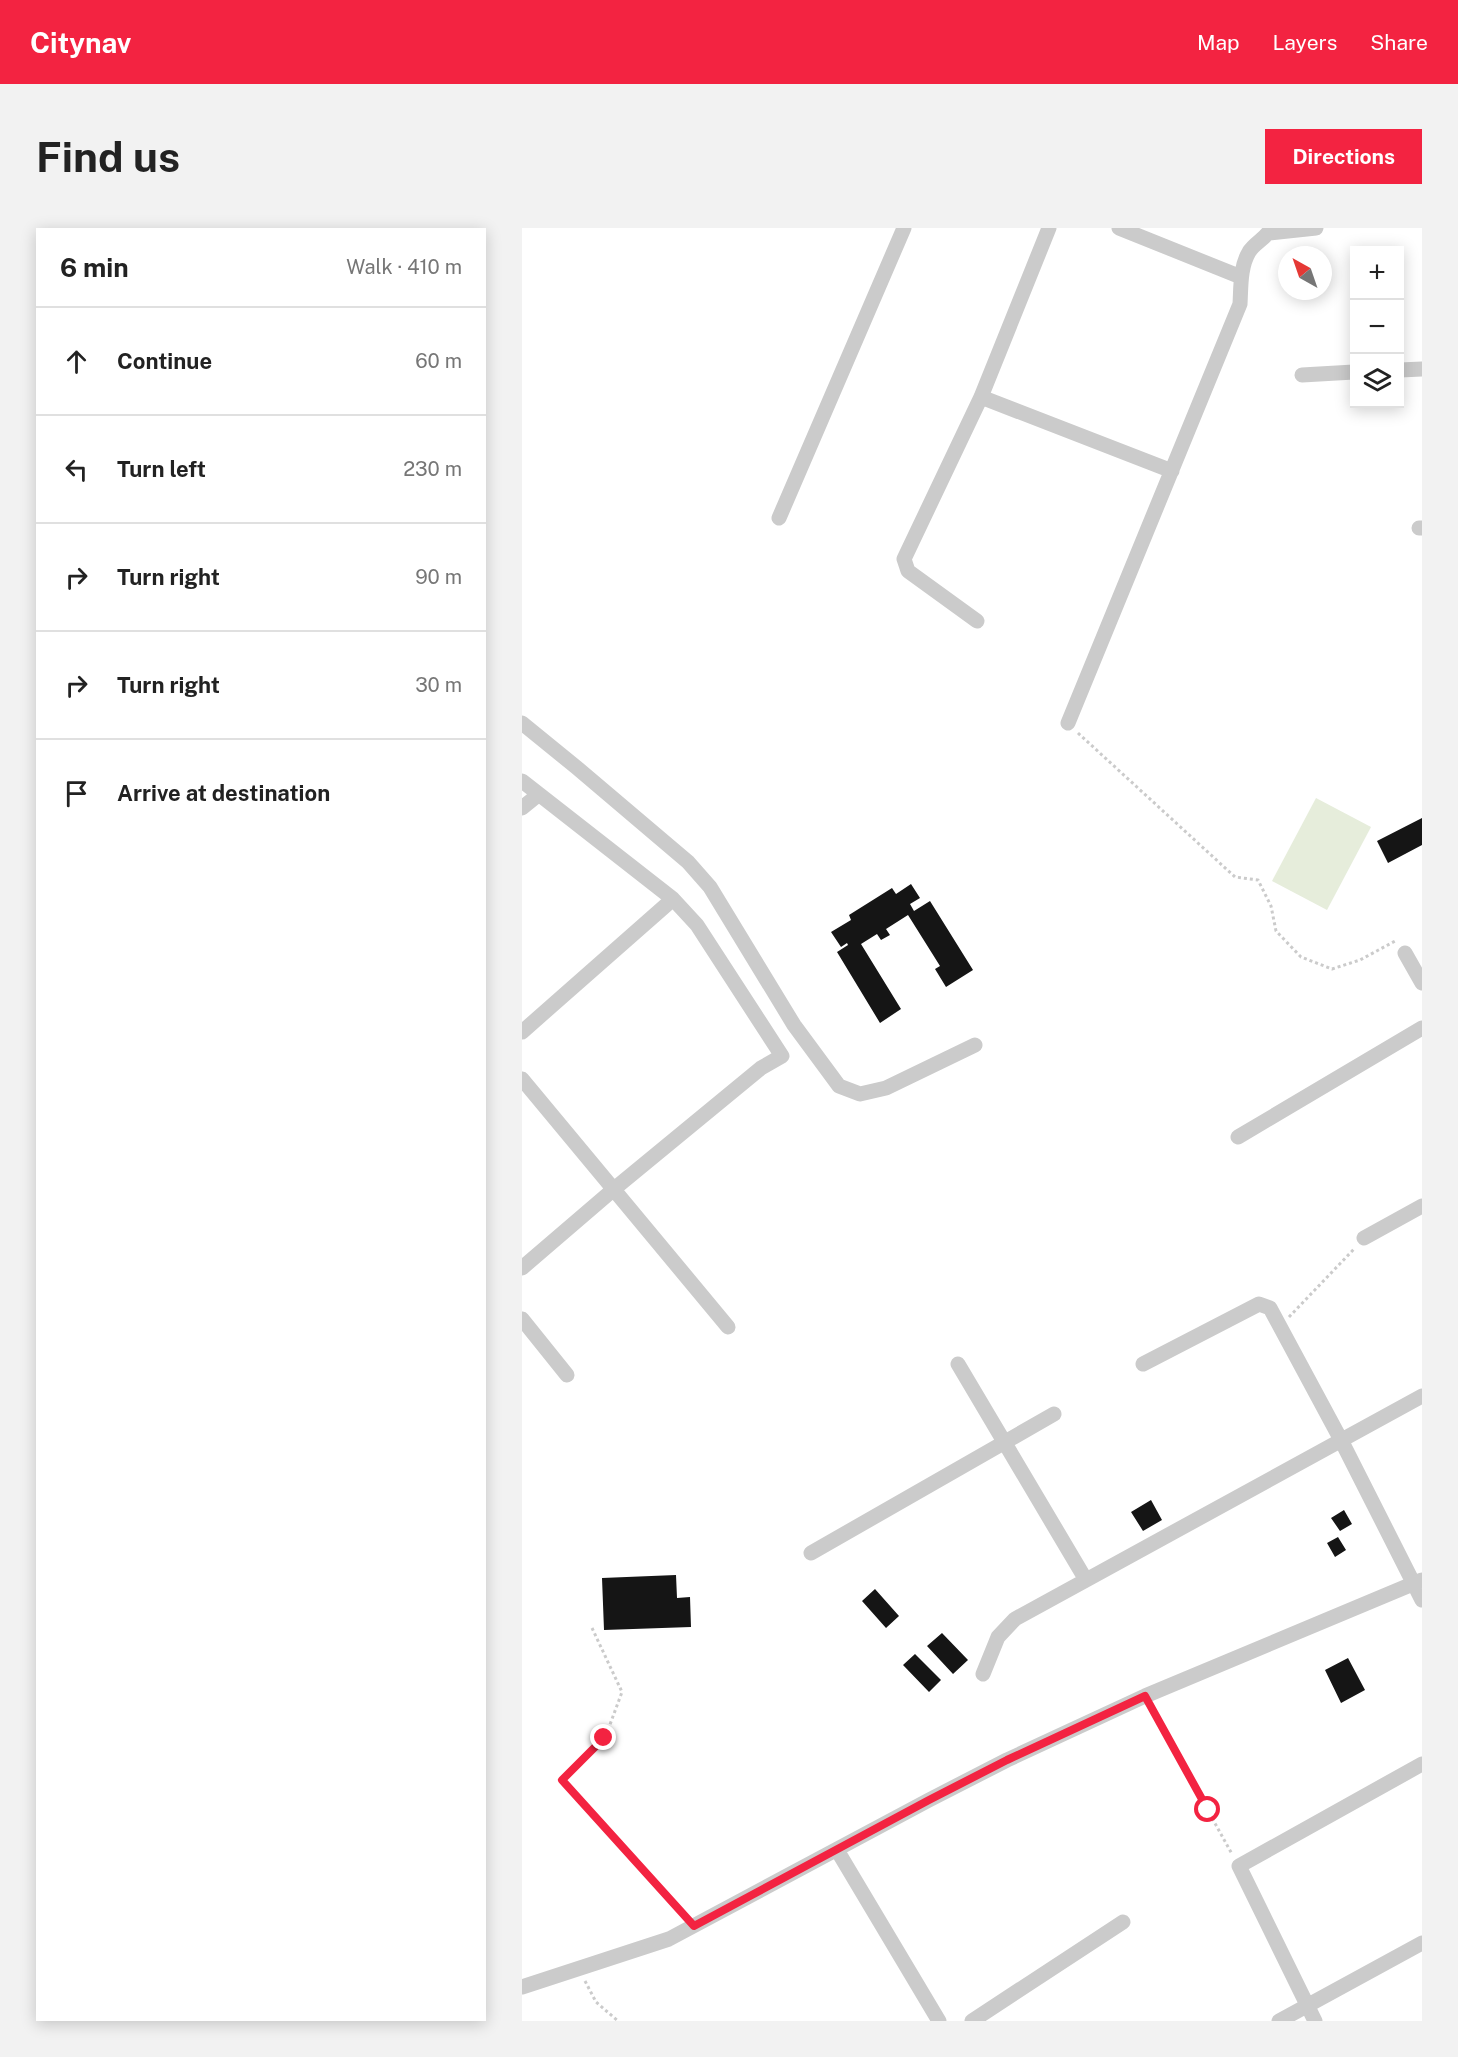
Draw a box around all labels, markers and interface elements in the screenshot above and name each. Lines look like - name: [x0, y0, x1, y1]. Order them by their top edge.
- text: Citynav: [30, 26, 131, 59]
- text: Map: [1197, 30, 1240, 55]
- text: Layers: [1273, 30, 1337, 55]
- text: Share: [1370, 30, 1428, 55]
- button: Directions: [1265, 129, 1422, 184]
- text: Find us: [36, 132, 180, 181]
- north arrow: [1278, 246, 1332, 300]
- map controls: [1350, 246, 1404, 408]
- button: +: [1350, 246, 1404, 300]
- text: 6 min: [60, 252, 129, 283]
- text: Walk · 410 m: [346, 255, 462, 279]
- button: −: [1350, 300, 1404, 354]
- icon: ahead: [60, 345, 93, 378]
- text: Continue: [117, 348, 212, 374]
- text: 60 m: [415, 349, 462, 373]
- button: layers: [1350, 354, 1404, 408]
- icon: left: [60, 453, 93, 486]
- text: Turn left: [117, 456, 206, 482]
- text: 230 m: [403, 457, 462, 481]
- icon: right: [60, 561, 93, 594]
- text: Turn right: [117, 564, 220, 590]
- text: 90 m: [415, 565, 462, 589]
- icon: right: [60, 669, 93, 702]
- text: Turn right: [117, 672, 220, 698]
- text: 30 m: [415, 673, 462, 697]
- icon: arrive: [60, 777, 93, 810]
- text: Arrive at destination: [117, 780, 330, 806]
- route end: [590, 1724, 616, 1750]
- route start: [1194, 1796, 1220, 1822]

